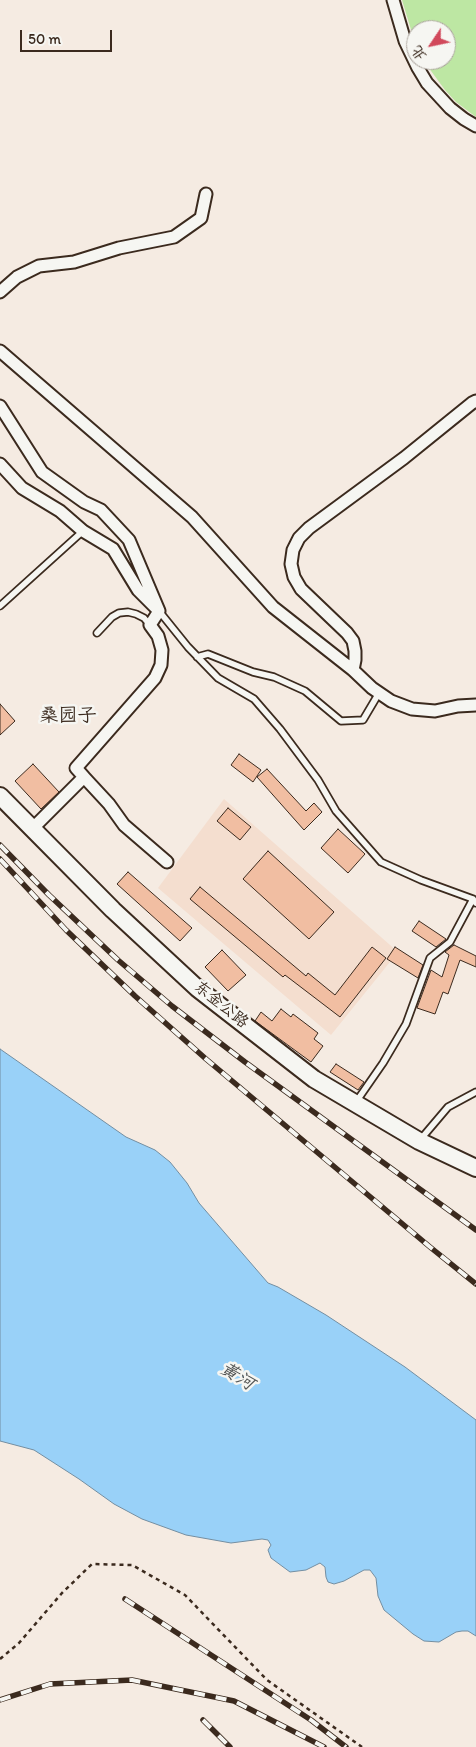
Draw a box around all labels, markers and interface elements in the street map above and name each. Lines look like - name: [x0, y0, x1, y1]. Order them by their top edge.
- scale bar: [22, 20, 115, 52]
- north arrow: [406, 20, 456, 70]
- text: 50 m: [28, 30, 61, 48]
- text: 北: [408, 43, 430, 64]
- district label: 桑园子: [40, 705, 96, 727]
- street label: 东金公路: [190, 977, 252, 1033]
- water label: 黄河: [216, 1358, 258, 1396]

